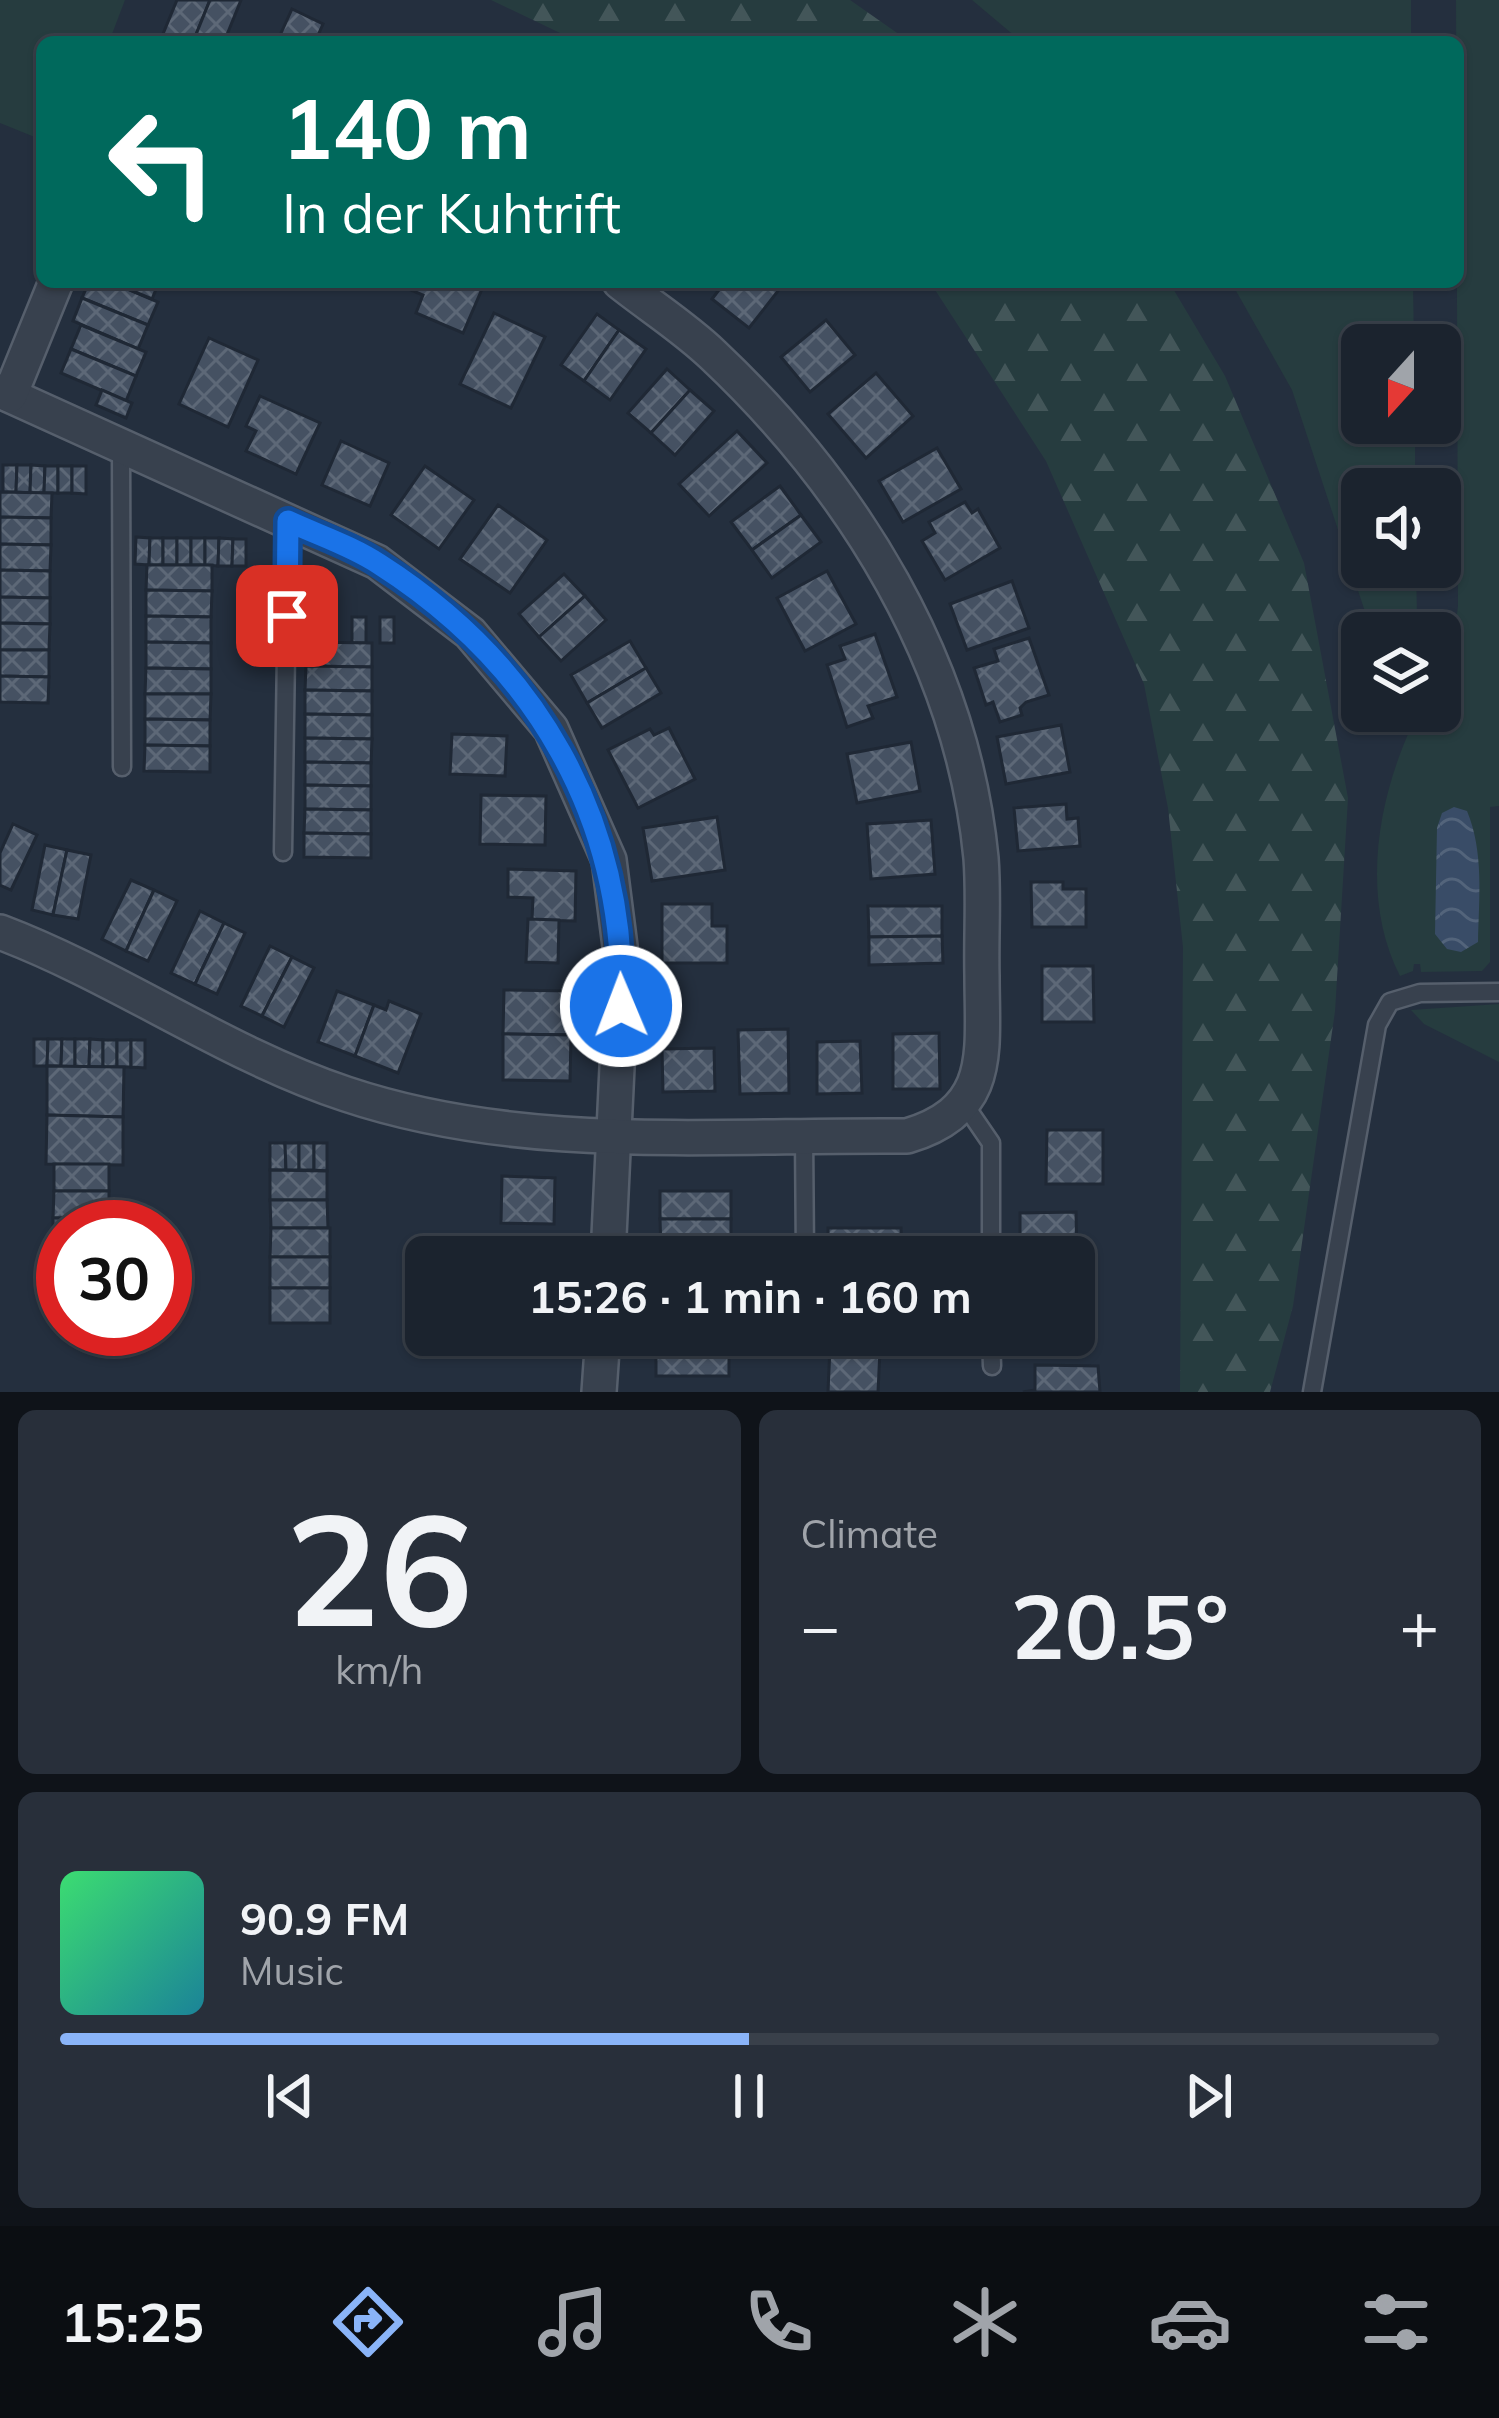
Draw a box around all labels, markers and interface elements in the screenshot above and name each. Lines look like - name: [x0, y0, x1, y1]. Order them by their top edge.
- text: 140 m: [282, 75, 532, 180]
- icon: left: [84, 84, 240, 240]
- text: In der Kuhtrift: [282, 179, 621, 247]
- north arrow: [1341, 324, 1461, 444]
- map controls: [1341, 324, 1461, 732]
- button: sound: [1341, 468, 1461, 588]
- pin: [236, 565, 338, 667]
- icon: arrive: [254, 583, 320, 649]
- button: layers: [1341, 612, 1461, 732]
- position arrow: [558, 943, 684, 1069]
- speed limit sign: 30: [36, 1200, 192, 1356]
- text: 15:26 · 1 min · 160 m: [528, 1268, 972, 1324]
- text: 26: [286, 1469, 473, 1665]
- text: Climate: [801, 1509, 938, 1558]
- text: 20.5°: [1011, 1569, 1229, 1682]
- text: −: [801, 1584, 840, 1667]
- text: +: [1399, 1584, 1439, 1667]
- text: km/h: [335, 1645, 423, 1694]
- text: 90.9 FM: [240, 1890, 409, 1946]
- text: Music: [240, 1946, 344, 1995]
- icon: previous: [257, 2063, 323, 2129]
- icon: pause: [716, 2063, 782, 2129]
- icon: next: [1176, 2063, 1242, 2129]
- icon: directions: [326, 2280, 410, 2364]
- icon: music: [531, 2280, 615, 2364]
- icon: phone: [737, 2280, 821, 2364]
- icon: climate: [943, 2280, 1027, 2364]
- icon: car: [1148, 2280, 1232, 2364]
- icon: filters: [1354, 2280, 1438, 2364]
- text: 15:25: [61, 2288, 204, 2356]

